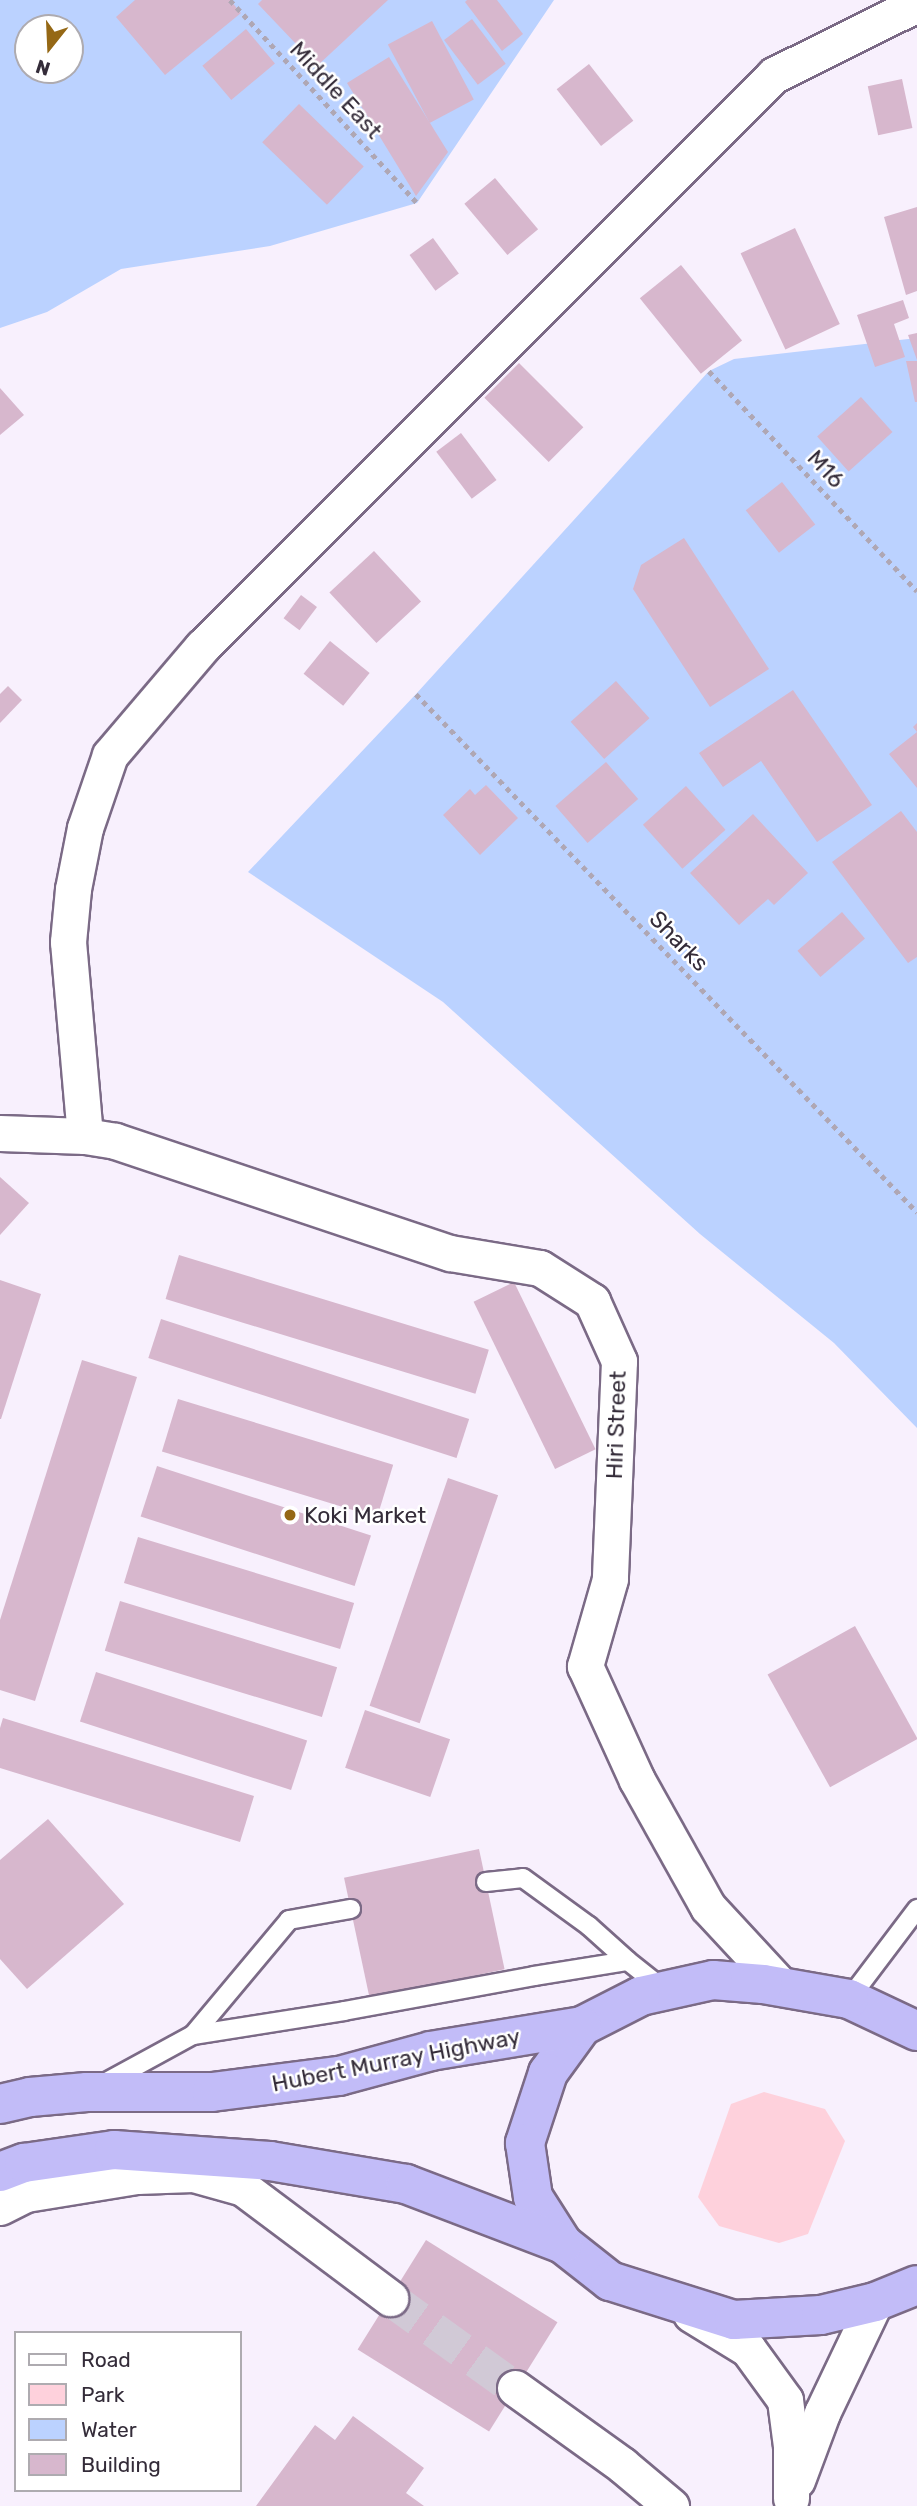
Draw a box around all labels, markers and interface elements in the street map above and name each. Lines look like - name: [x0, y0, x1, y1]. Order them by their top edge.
- north arrow: [14, 14, 84, 84]
- street label: Middle East: [284, 36, 388, 144]
- text: N: [33, 54, 53, 81]
- street label: M16: [802, 444, 850, 494]
- street label: Sharks: [644, 905, 714, 977]
- street label: Hiri Street: [600, 1370, 632, 1480]
- place label: Koki Market: [304, 1501, 426, 1529]
- marker: Koki Market: [282, 1507, 298, 1523]
- street label: Hubert Murray Highway: [269, 2022, 523, 2098]
- legend: [14, 2331, 242, 2492]
- text: Road: [81, 2347, 131, 2372]
- text: Park: [81, 2382, 125, 2407]
- text: Water: [81, 2417, 137, 2442]
- text: Building: [81, 2452, 161, 2477]

